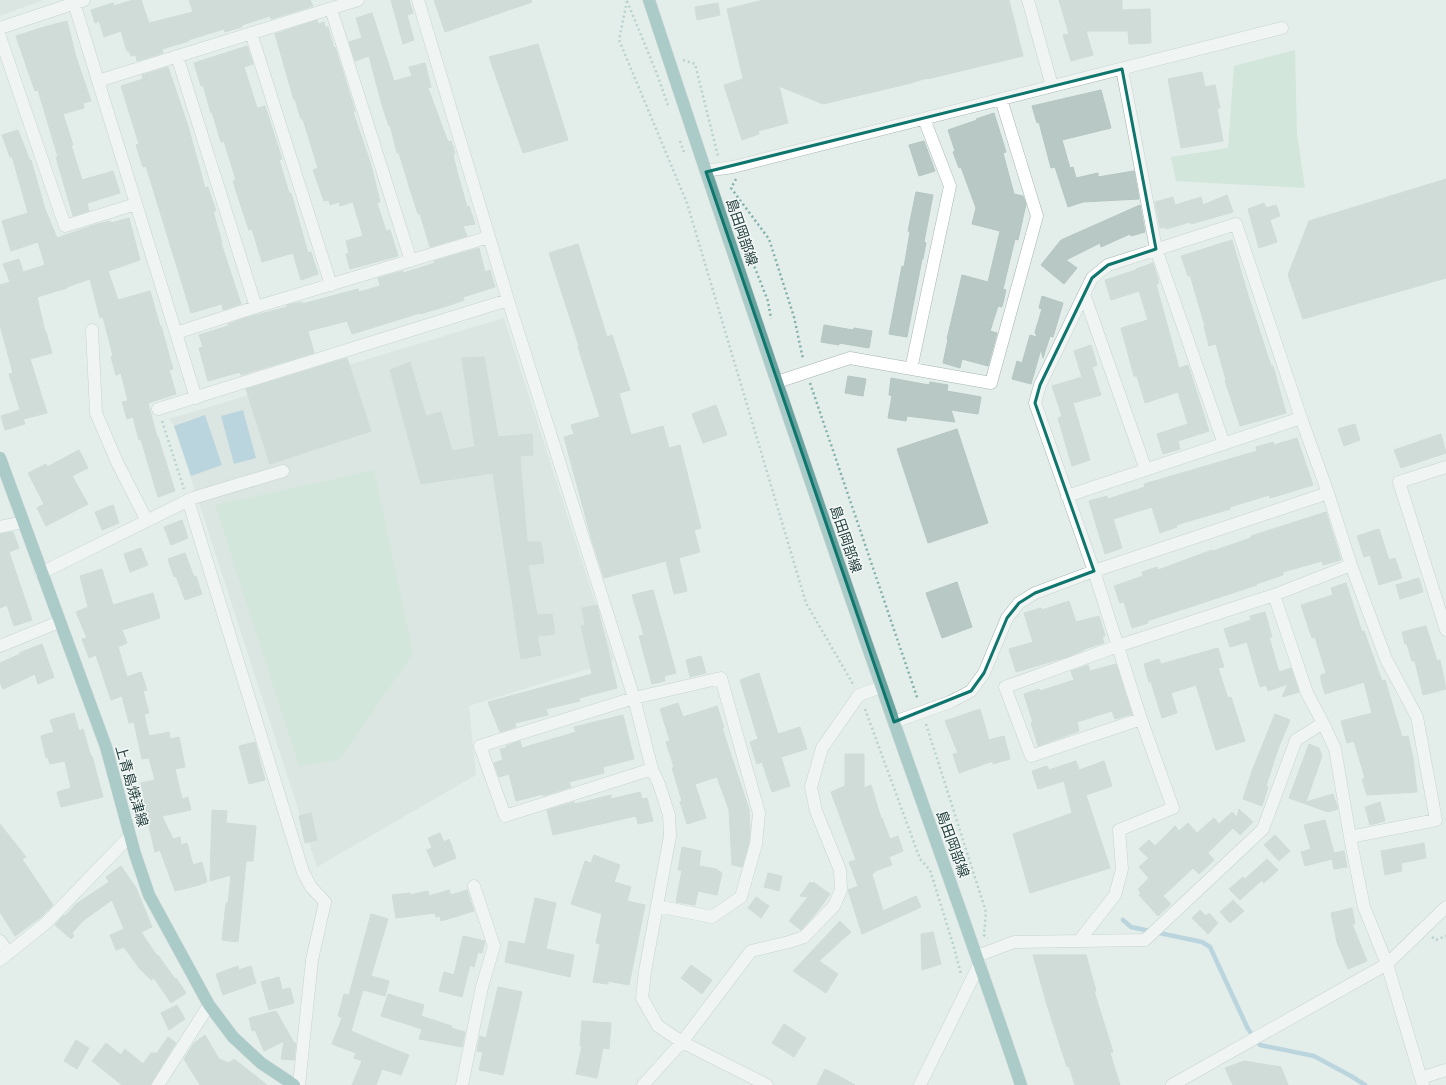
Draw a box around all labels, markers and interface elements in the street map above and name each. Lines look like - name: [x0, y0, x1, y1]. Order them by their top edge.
- street label: 島田岡部線: [722, 196, 762, 268]
- street label: 島田岡部線: [826, 503, 866, 575]
- street label: 上青島焼津線: [112, 743, 152, 829]
- street label: 島田岡部線: [933, 808, 973, 880]

